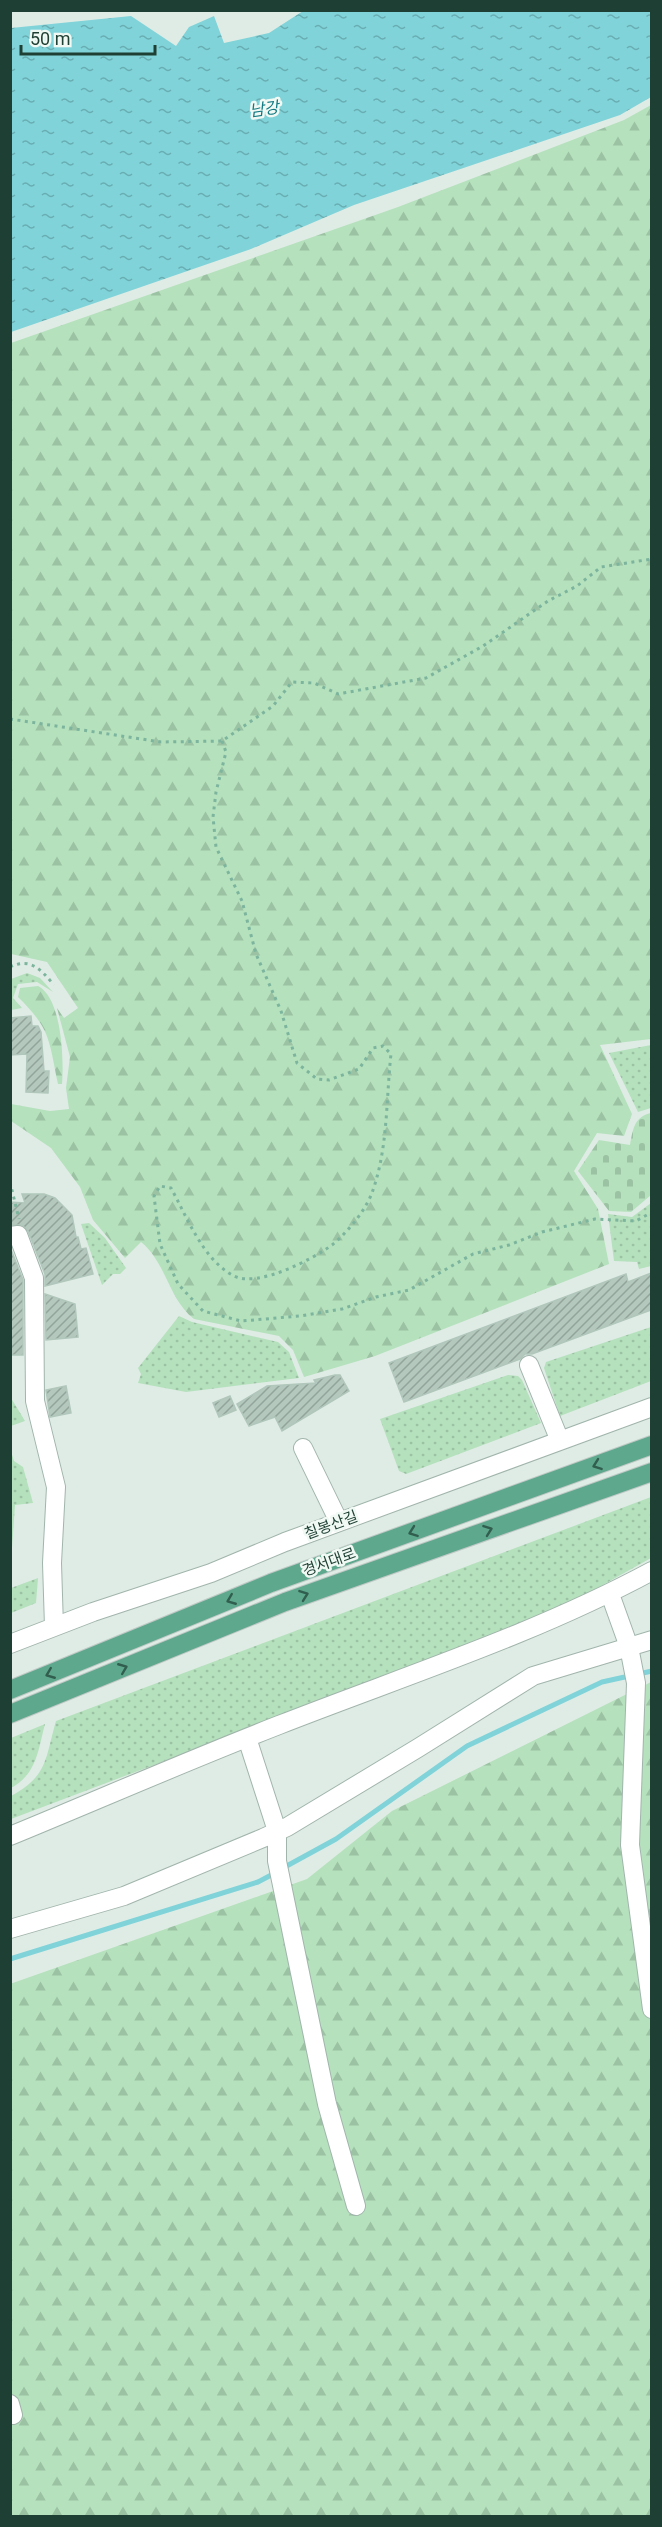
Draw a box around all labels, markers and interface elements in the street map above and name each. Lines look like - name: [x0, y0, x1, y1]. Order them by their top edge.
- scale bar: [21, 18, 154, 56]
- text: 50 m: [30, 28, 70, 49]
- water label: 남강: [248, 97, 282, 120]
- one-way arrow: [592, 1458, 603, 1470]
- street label: 칠봉산길: [302, 1507, 360, 1543]
- one-way arrow: [408, 1524, 419, 1537]
- one-way arrow: [482, 1524, 493, 1537]
- street label: 경서대로: [300, 1544, 358, 1580]
- one-way arrow: [298, 1590, 309, 1603]
- one-way arrow: [226, 1593, 237, 1605]
- one-way arrow: [117, 1663, 128, 1675]
- one-way arrow: [45, 1667, 56, 1679]

